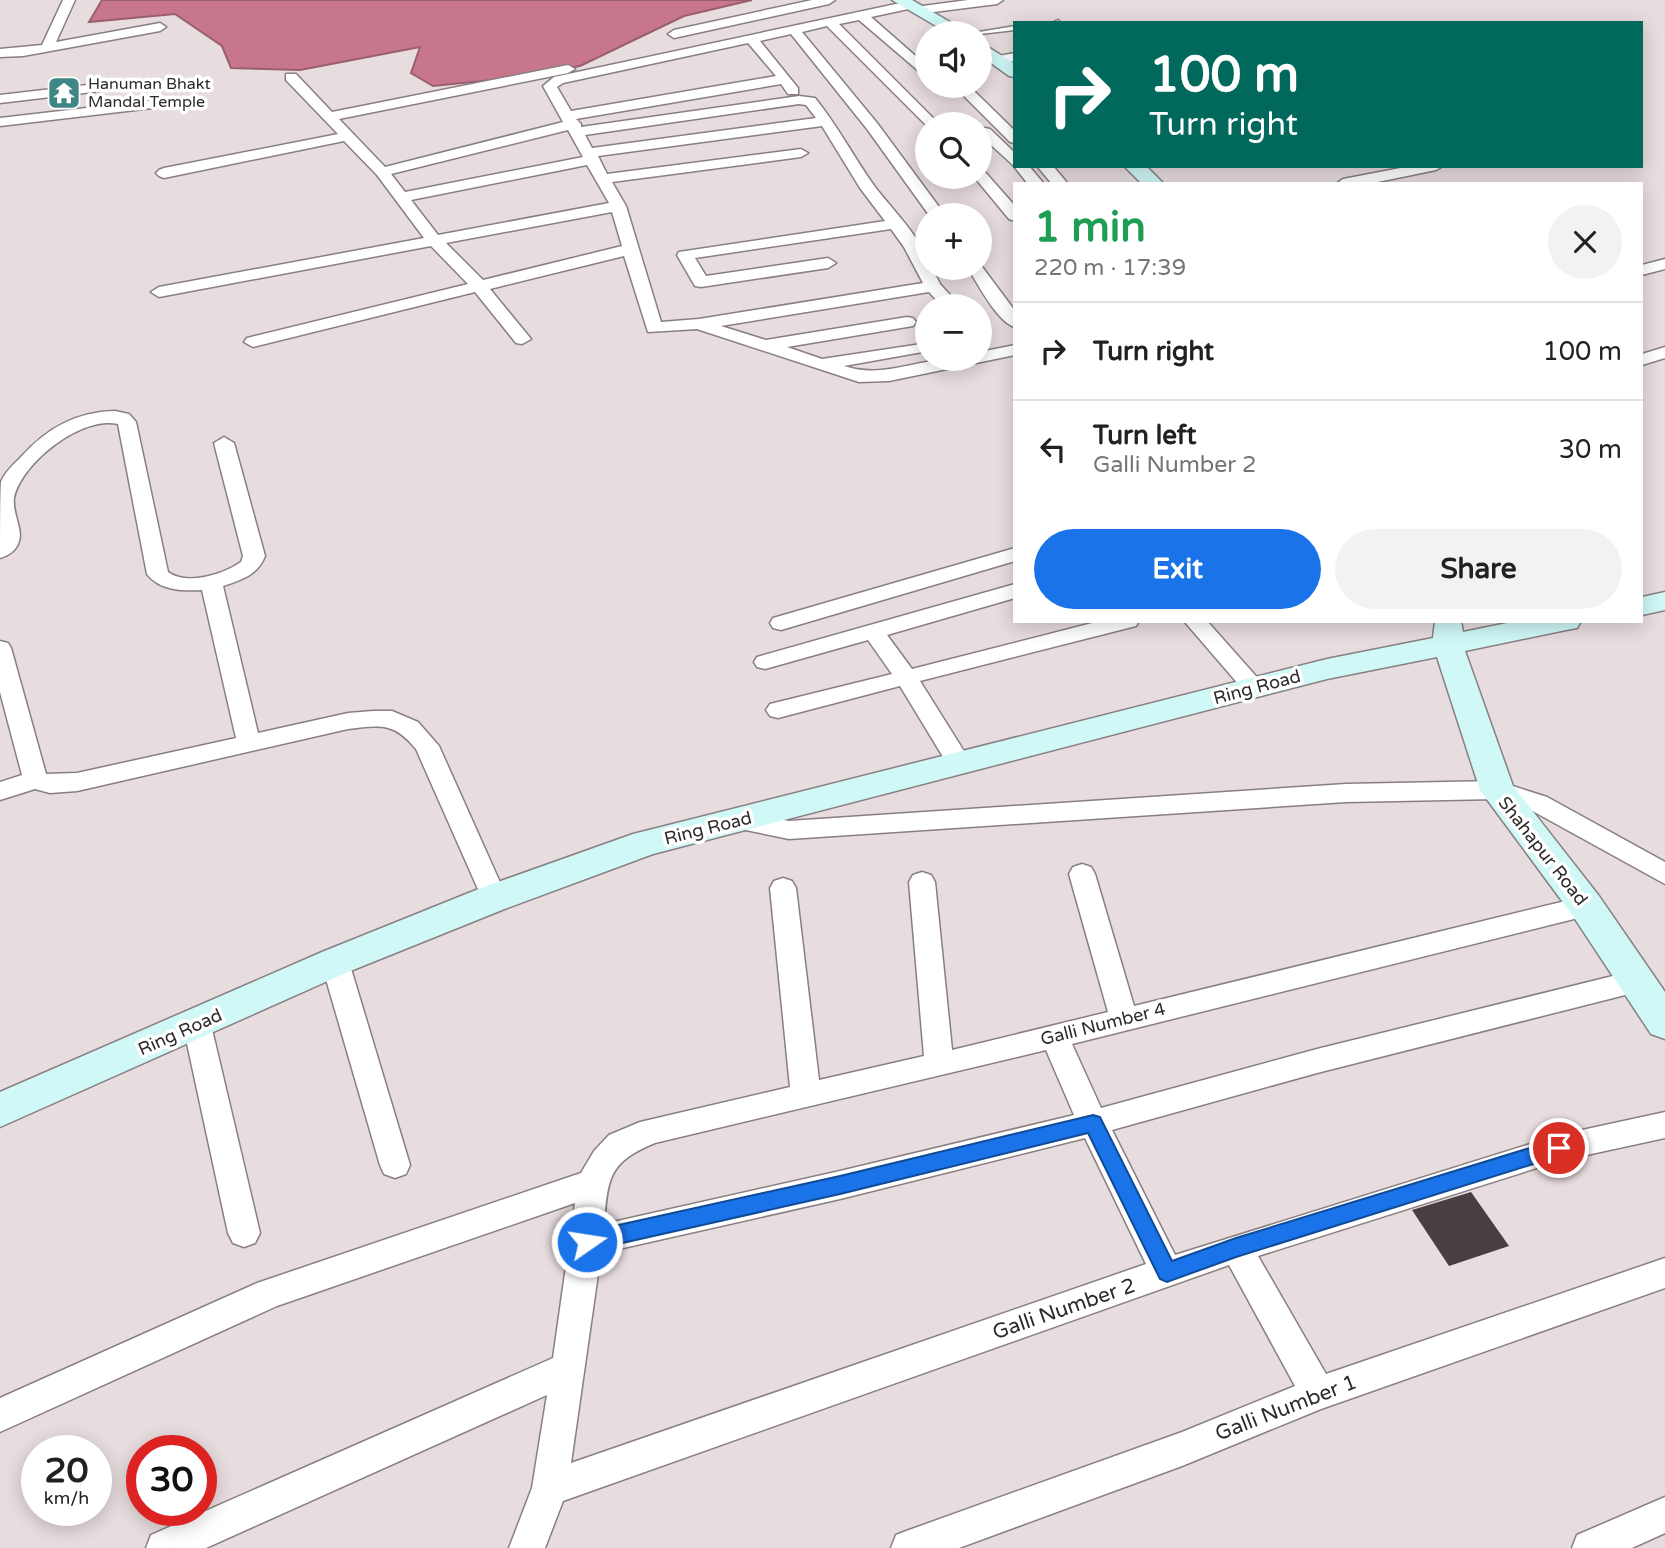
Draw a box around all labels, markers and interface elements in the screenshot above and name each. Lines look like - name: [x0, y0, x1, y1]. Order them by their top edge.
- map controls: [915, 21, 992, 371]
- button: sound: [915, 21, 992, 98]
- text: 100 m: [1149, 46, 1299, 105]
- icon: right: [1034, 49, 1125, 140]
- temple icon: Hanuman Bhakt Mandal Temple: [45, 74, 83, 112]
- place label: Hanuman Bhakt Mandal Temple: [88, 74, 211, 112]
- text: Turn right: [1149, 106, 1298, 144]
- button: search: [915, 112, 992, 189]
- text: 1 min: [1034, 202, 1146, 253]
- button: +: [915, 203, 992, 280]
- button: close: [1548, 205, 1622, 279]
- text: 220 m · 17:39: [1034, 254, 1186, 282]
- button: −: [915, 294, 992, 371]
- icon: right: [1034, 332, 1072, 370]
- text: Turn right: [1093, 336, 1214, 367]
- text: 100 m: [1542, 336, 1622, 367]
- text: Turn left: [1093, 420, 1196, 451]
- icon: left: [1034, 430, 1072, 468]
- text: 30 m: [1559, 434, 1622, 465]
- text: Galli Number 2: [1093, 451, 1257, 479]
- button: Exit: [1034, 529, 1321, 609]
- button: Share: [1335, 529, 1622, 609]
- street label: Ring Road: [1211, 665, 1303, 709]
- street label: Shahapur Road: [1494, 792, 1592, 910]
- street label: Ring Road: [662, 806, 754, 850]
- street label: Galli Number 4: [1038, 998, 1168, 1050]
- street label: Ring Road: [135, 1004, 225, 1060]
- pin: [1529, 1118, 1589, 1178]
- icon: arrive: [1540, 1129, 1578, 1167]
- position arrow: [550, 1205, 624, 1279]
- street label: Galli Number 2: [989, 1273, 1139, 1345]
- street label: Galli Number 1: [1212, 1370, 1360, 1446]
- speed limit sign: 30: [126, 1435, 217, 1526]
- text: 20: [45, 1450, 88, 1492]
- text: km/h: [44, 1487, 89, 1509]

